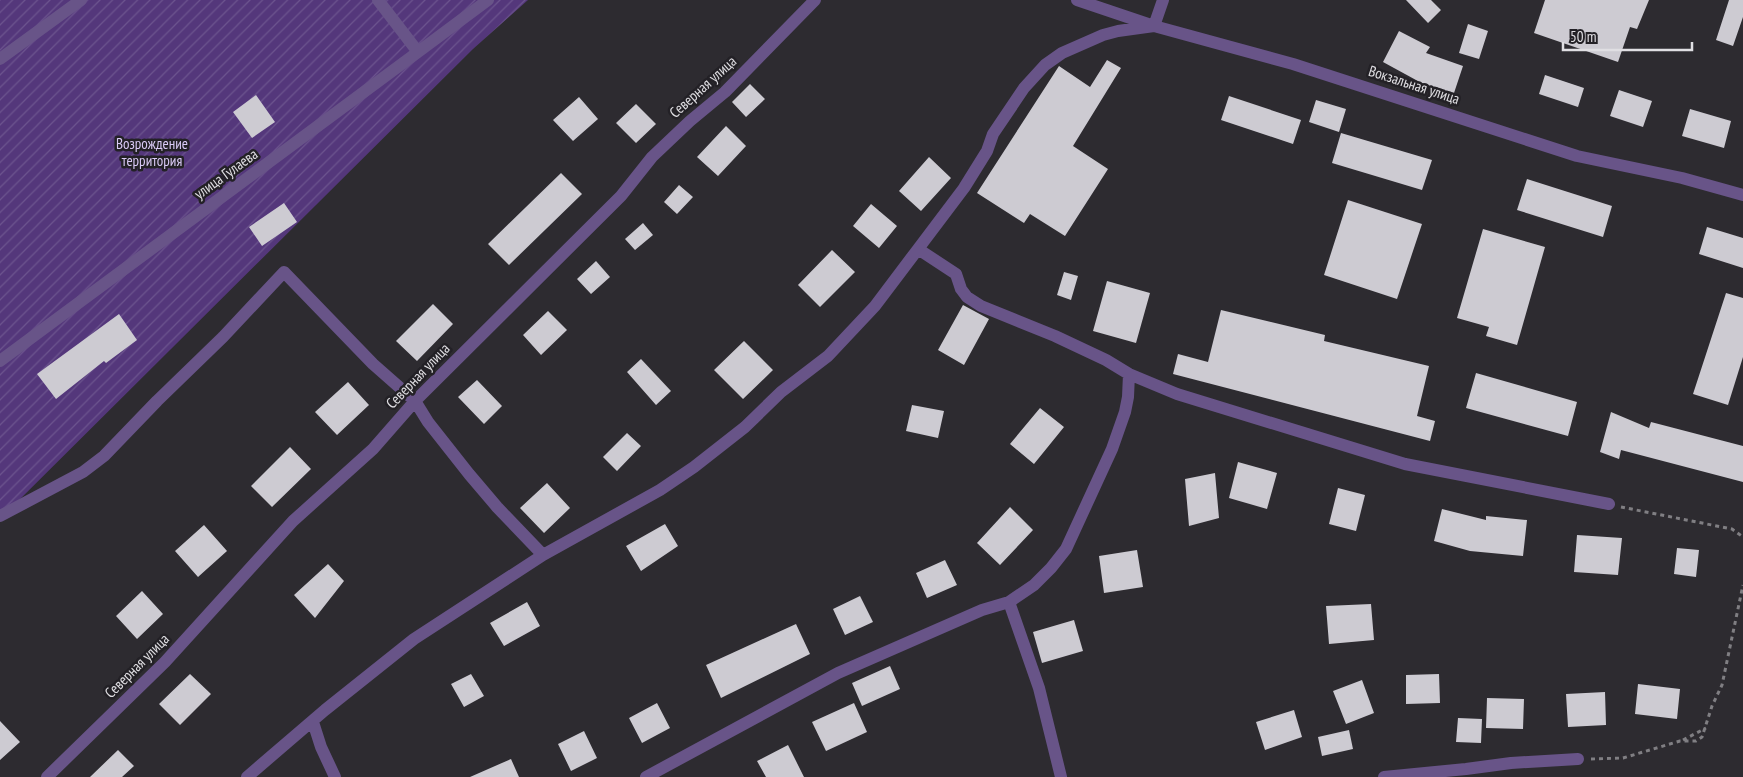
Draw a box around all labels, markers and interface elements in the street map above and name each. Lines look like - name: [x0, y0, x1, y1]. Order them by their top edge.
- scale bar: [1563, 20, 1692, 52]
- text: 50 m: [1570, 27, 1596, 46]
- street label: Северная улица: [665, 52, 740, 122]
- street label: Вокзальная улица: [1366, 61, 1462, 108]
- park label: Возрождение территория: [116, 134, 188, 170]
- street label: улица Гулаева: [190, 144, 261, 203]
- street label: Северная улица: [382, 339, 454, 412]
- street label: Северная улица: [100, 629, 173, 702]

